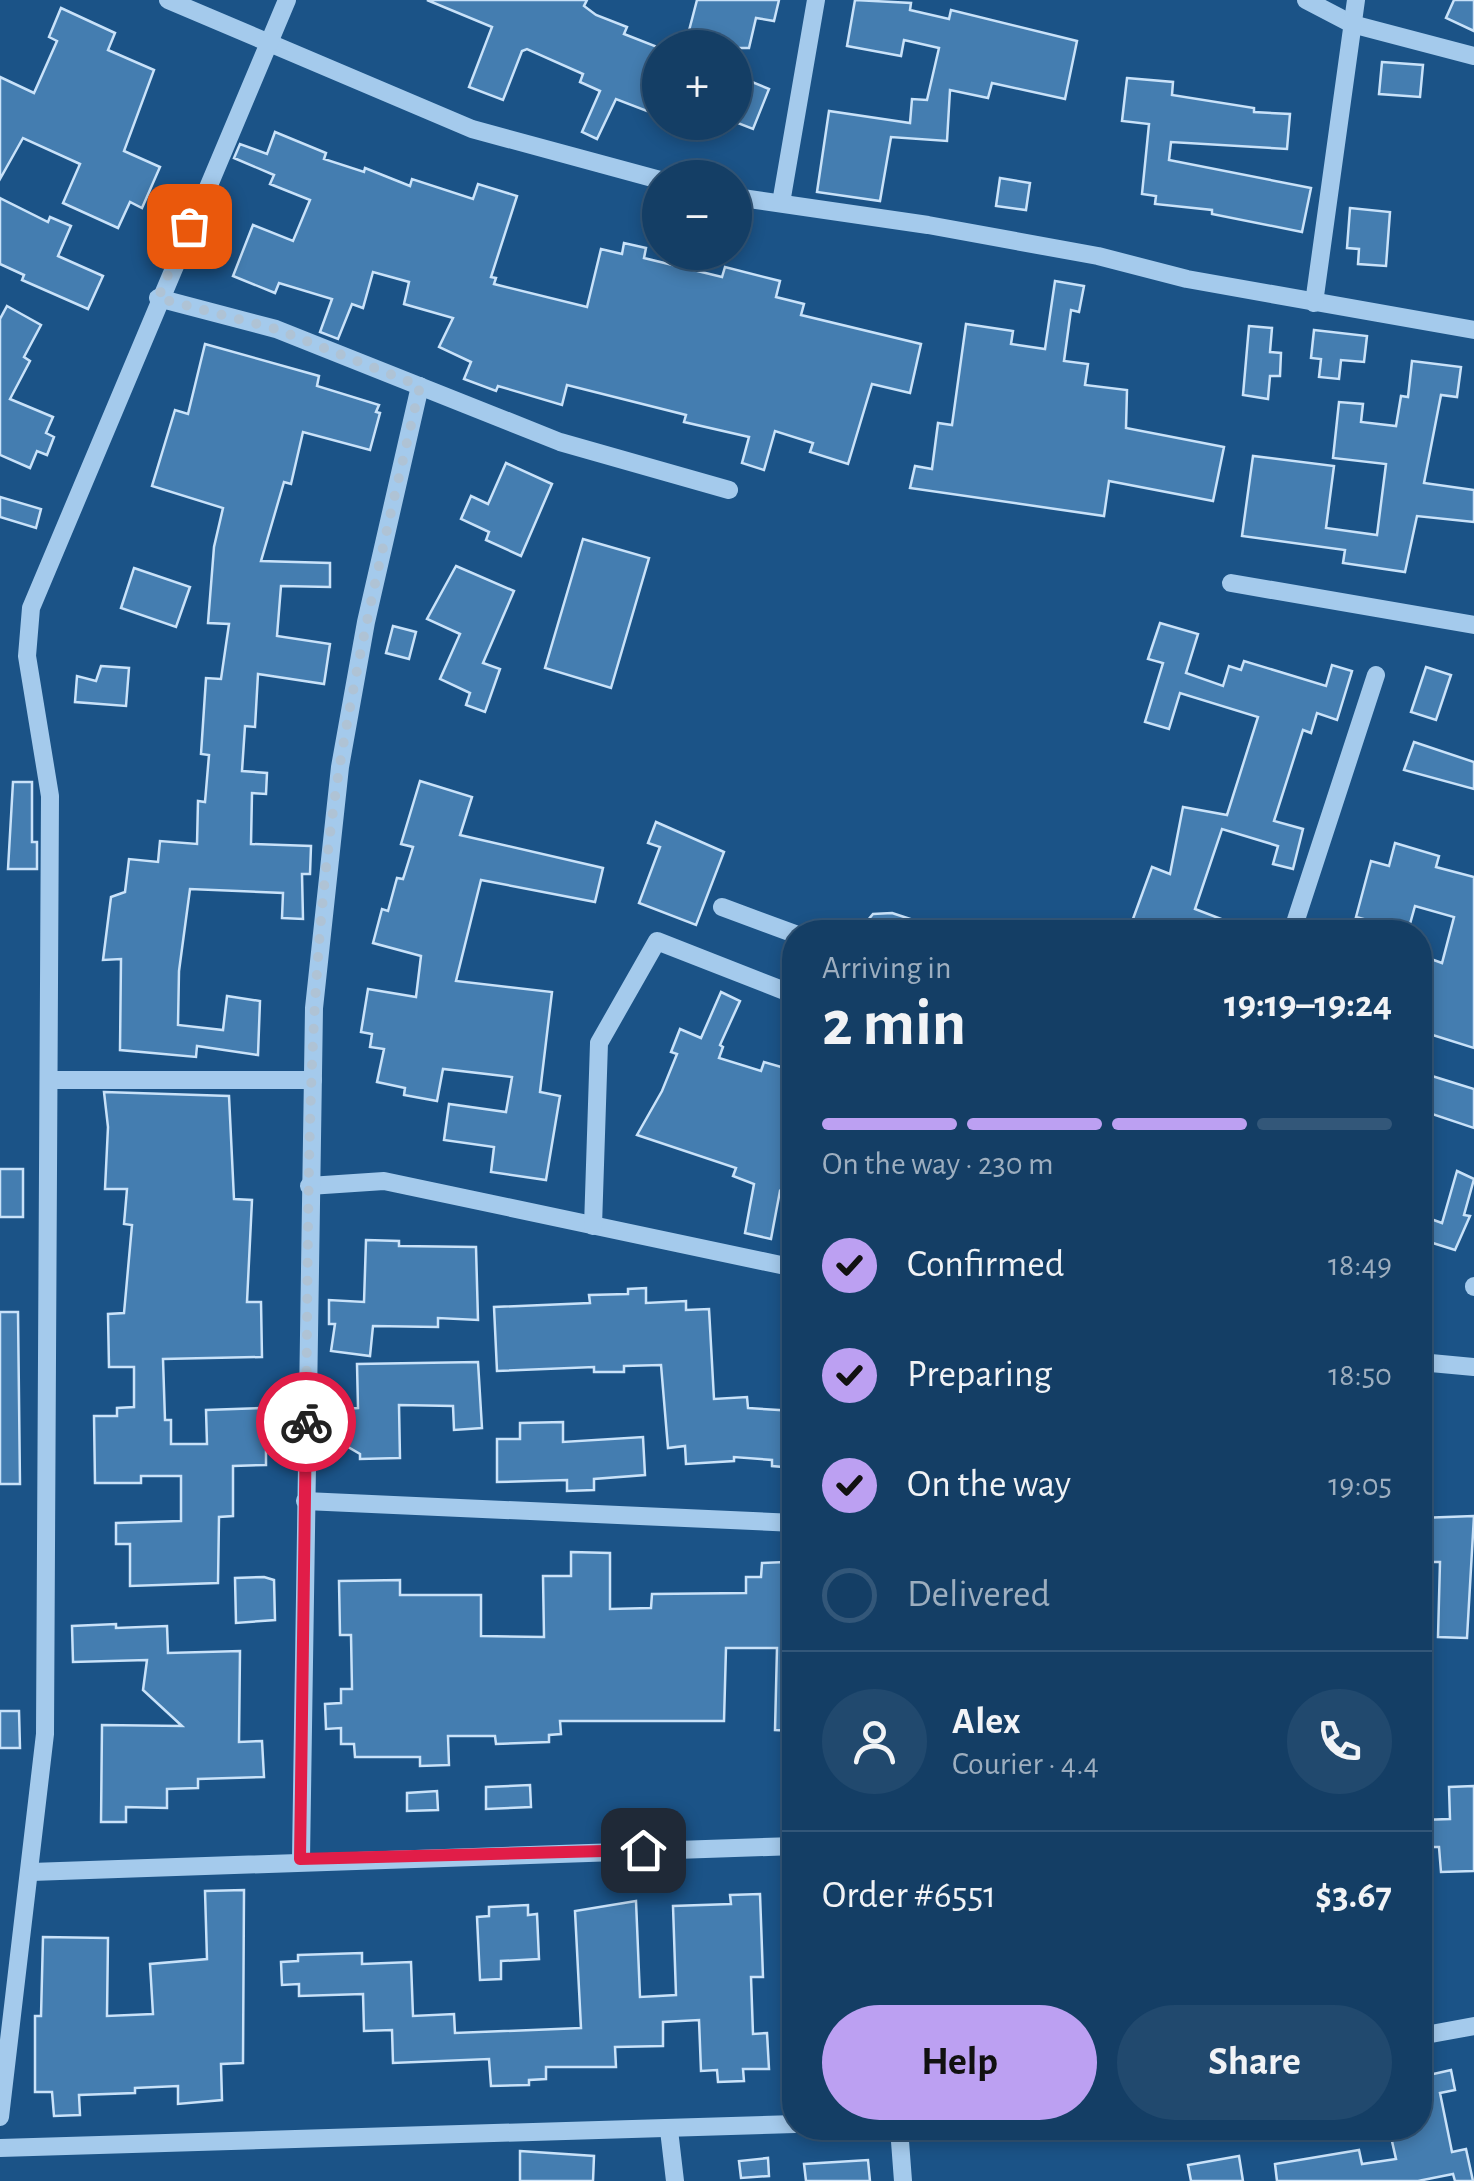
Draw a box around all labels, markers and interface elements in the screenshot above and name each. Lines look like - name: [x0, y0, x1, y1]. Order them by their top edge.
- map controls: [642, 30, 752, 270]
- button: +: [642, 30, 752, 140]
- button: −: [642, 160, 752, 270]
- pin: [147, 184, 232, 269]
- icon: bag: [162, 199, 217, 254]
- text: Arriving in: [822, 952, 951, 984]
- text: 19:19–19:24: [1224, 986, 1392, 1024]
- text: 2 min: [822, 992, 966, 1057]
- text: On the way · 230 m: [822, 1148, 1054, 1180]
- icon: check: [822, 1238, 877, 1293]
- text: Confirmed: [907, 1246, 1064, 1284]
- text: 18:49: [1328, 1249, 1392, 1281]
- icon: check: [822, 1348, 877, 1403]
- text: Preparing: [907, 1356, 1052, 1394]
- text: 18:50: [1328, 1359, 1392, 1391]
- courier: [256, 1372, 356, 1472]
- icon: bike: [279, 1395, 334, 1450]
- icon: check: [822, 1458, 877, 1513]
- text: On the way: [907, 1466, 1071, 1504]
- text: 19:05: [1328, 1469, 1392, 1501]
- text: Delivered: [907, 1576, 1050, 1614]
- button: person: [822, 1689, 927, 1794]
- button: phone: [1287, 1689, 1392, 1794]
- text: Alex: [952, 1703, 1021, 1741]
- text: Courier · 4.4: [952, 1748, 1099, 1780]
- pin: [601, 1808, 686, 1893]
- icon: home: [616, 1823, 671, 1878]
- text: Order #6551: [822, 1877, 996, 1915]
- text: $3.67: [1315, 1877, 1392, 1915]
- button: Help: [822, 2005, 1097, 2120]
- button: Share: [1117, 2005, 1392, 2120]

